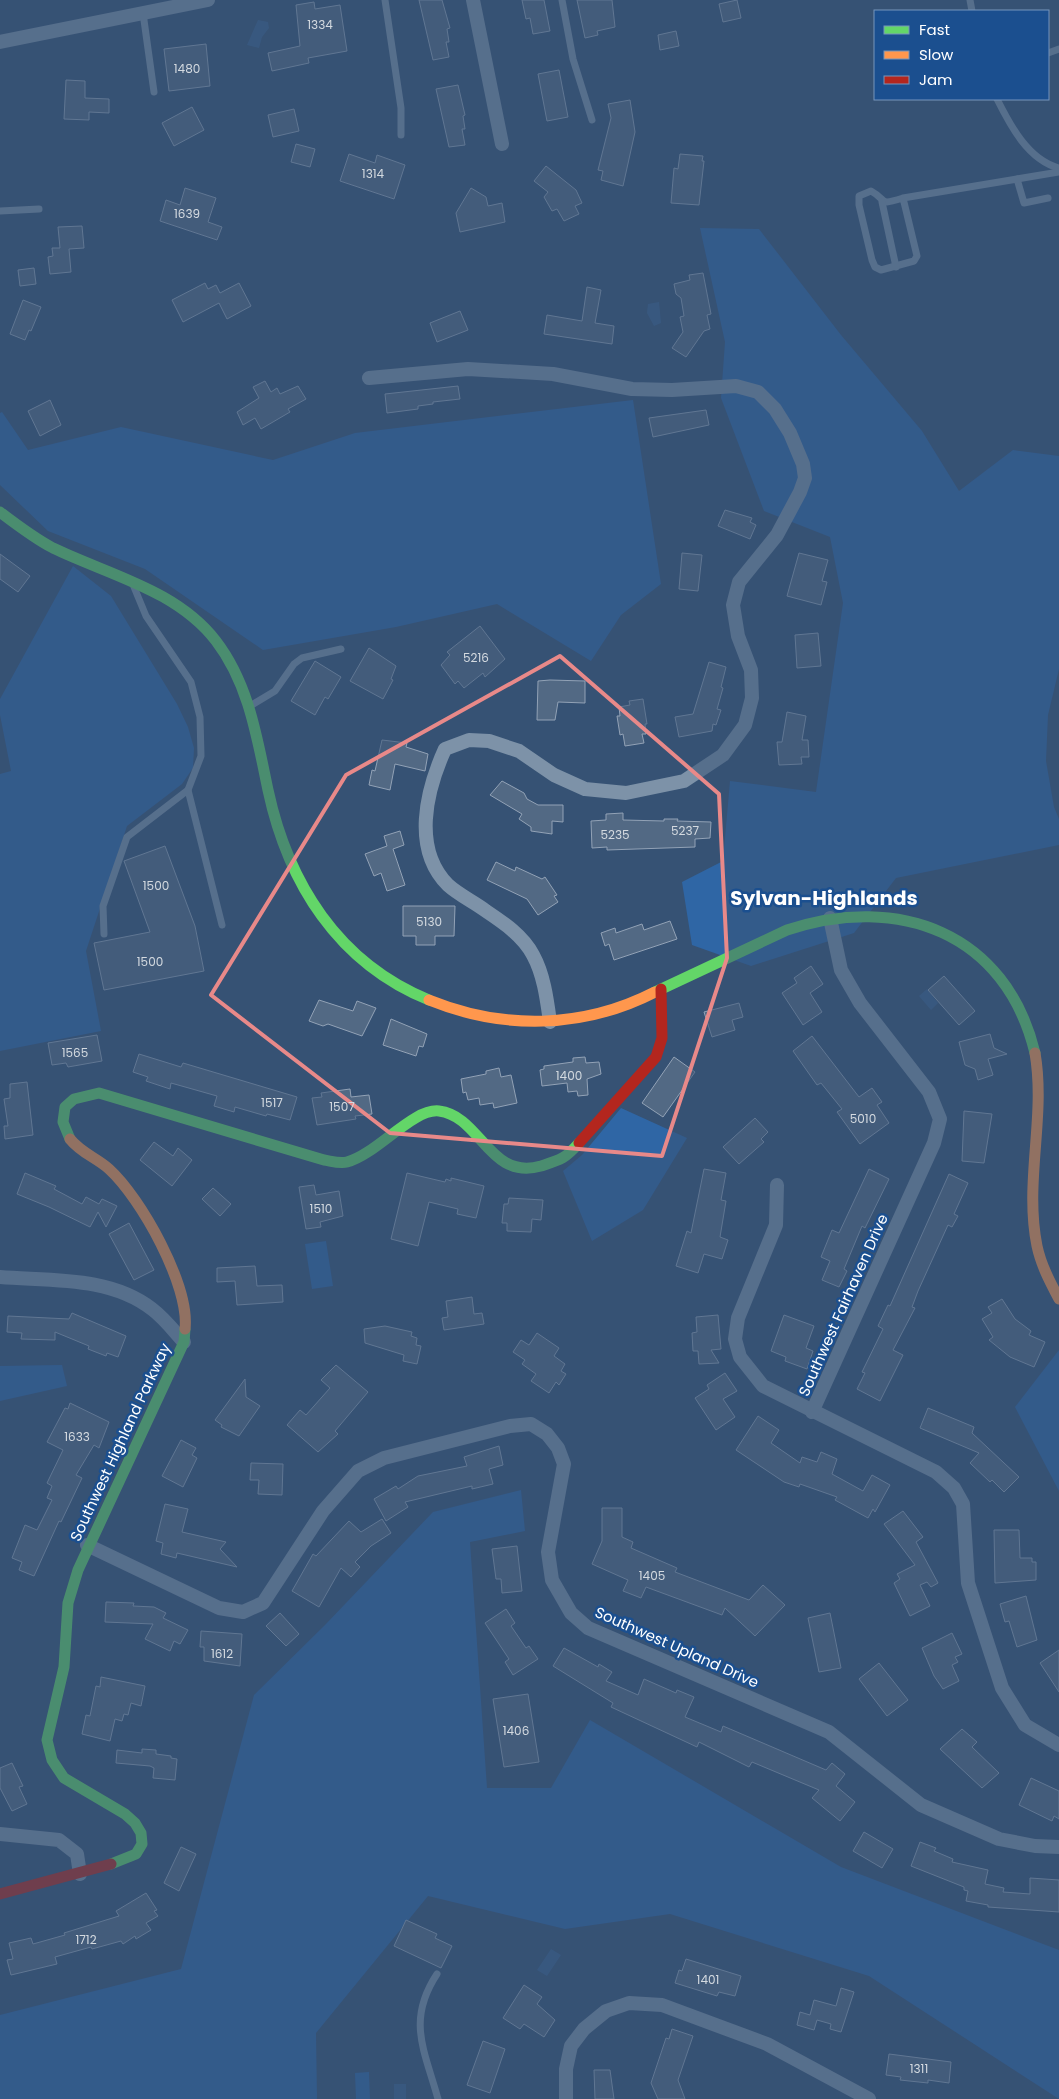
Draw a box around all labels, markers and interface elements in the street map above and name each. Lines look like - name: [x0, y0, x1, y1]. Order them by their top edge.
- legend: [874, 10, 1049, 100]
- house number: 1334: [307, 16, 333, 33]
- text: Fast: [919, 19, 950, 40]
- text: Slow: [919, 44, 954, 65]
- house number: 1480: [174, 60, 200, 77]
- text: Jam: [919, 69, 953, 90]
- house number: 1314: [362, 165, 385, 182]
- house number: 1639: [174, 205, 200, 222]
- house number: 5216: [463, 649, 489, 666]
- house number: 5237: [671, 822, 699, 839]
- house number: 5235: [600, 826, 630, 843]
- house number: 1500: [143, 877, 169, 894]
- district label: Sylvan-Highlands: [730, 884, 918, 912]
- house number: 5130: [416, 913, 442, 930]
- house number: 1500: [137, 953, 163, 970]
- house number: 1565: [62, 1044, 88, 1061]
- house number: 1400: [556, 1067, 582, 1084]
- house number: 1517: [261, 1094, 283, 1111]
- house number: 1507: [329, 1098, 355, 1115]
- house number: 5010: [850, 1110, 876, 1127]
- house number: 1510: [310, 1200, 332, 1217]
- street label: Southwest Fairhaven Drive: [793, 1210, 893, 1400]
- street label: Southwest Highland Parkway: [65, 1339, 175, 1544]
- house number: 1633: [64, 1428, 90, 1445]
- house number: 1405: [639, 1567, 665, 1584]
- street label: Southwest Upland Drive: [592, 1601, 762, 1693]
- house number: 1612: [211, 1645, 233, 1662]
- house number: 1406: [503, 1722, 529, 1739]
- house number: 1712: [75, 1931, 97, 1948]
- house number: 1401: [697, 1971, 719, 1988]
- house number: 1311: [910, 2060, 928, 2077]

